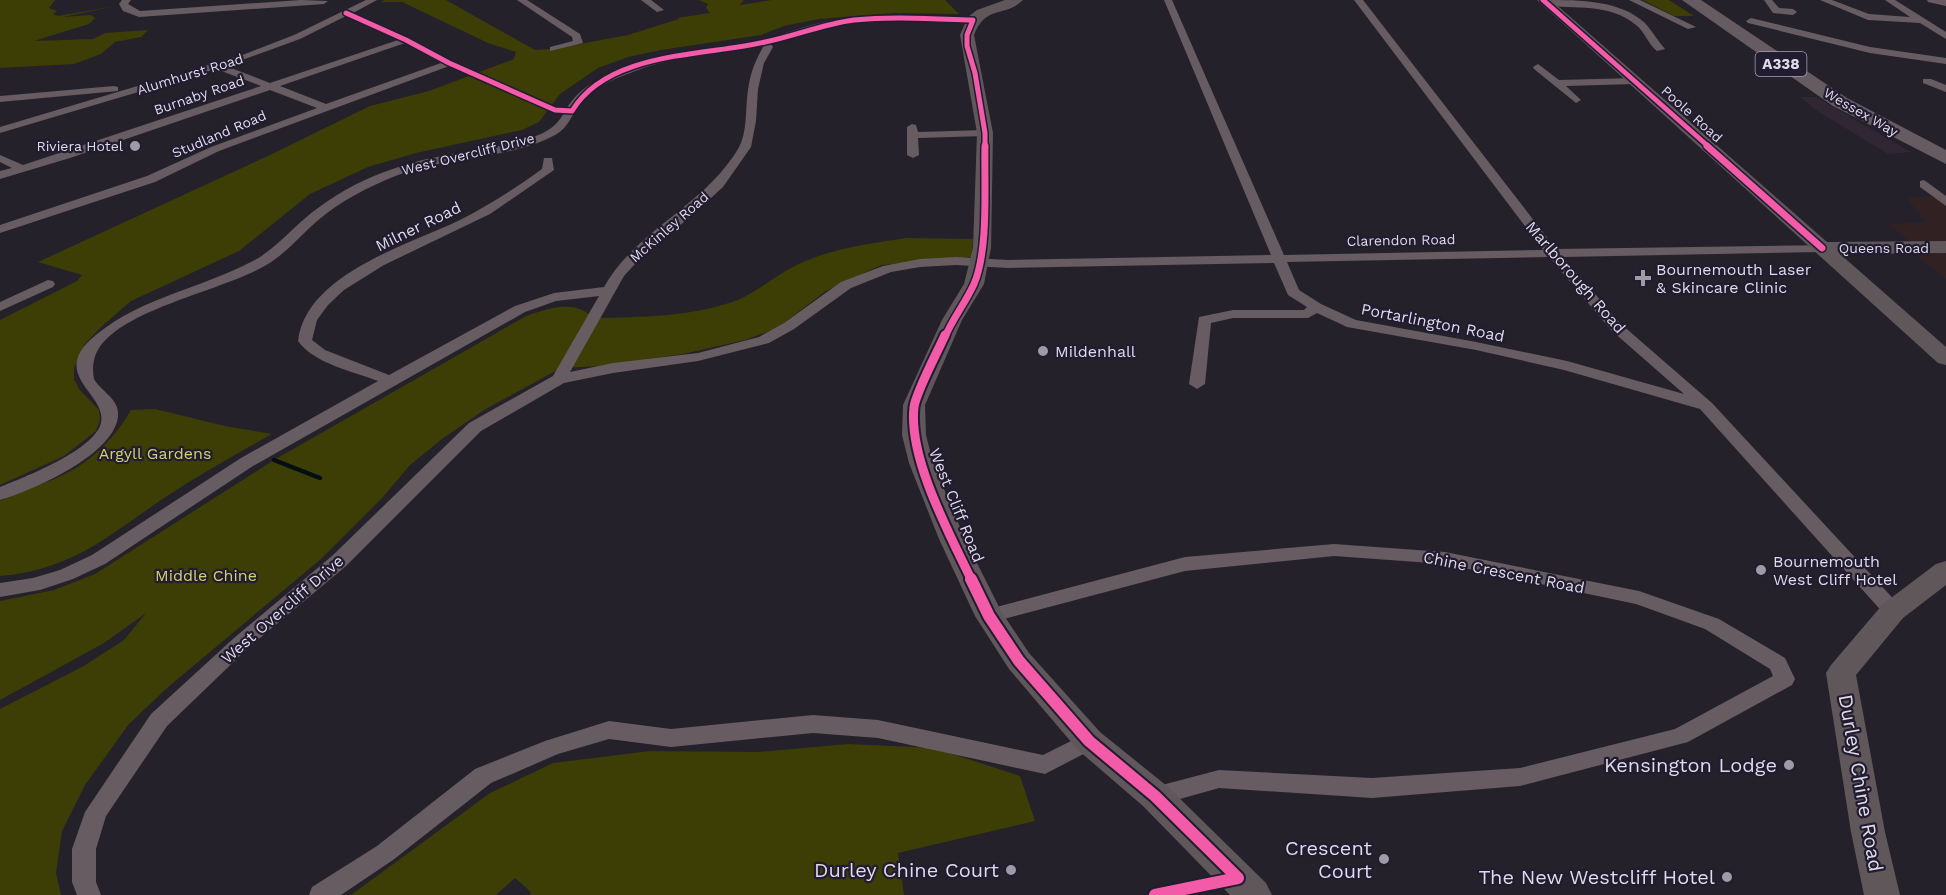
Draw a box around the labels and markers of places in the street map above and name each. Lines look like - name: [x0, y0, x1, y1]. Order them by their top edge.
- place label: Riviera Hotel: [36, 138, 124, 154]
- marker: Riviera Hotel: [128, 139, 142, 153]
- place label: Bournemouth Laser & Skincare Clinic: [1656, 260, 1812, 297]
- marker: Bournemouth Laser & Skincare Clinic: [1634, 269, 1652, 287]
- place label: Mildenhall: [1055, 342, 1136, 361]
- marker: Mildenhall: [1036, 344, 1050, 358]
- place label: Bournemouth West Cliff Hotel: [1773, 552, 1897, 589]
- marker: Bournemouth West Cliff Hotel: [1754, 563, 1768, 577]
- place label: Kensington Lodge: [1604, 753, 1777, 777]
- marker: Kensington Lodge: [1782, 758, 1796, 772]
- place label: Crescent Court: [1285, 836, 1373, 883]
- marker: Crescent Court: [1377, 852, 1391, 866]
- place label: Durley Chine Court: [814, 858, 1000, 882]
- marker: Durley Chine Court: [1004, 863, 1018, 877]
- place label: The New Westcliff Hotel: [1478, 865, 1715, 889]
- marker: The New Westcliff Hotel: [1720, 870, 1734, 884]

